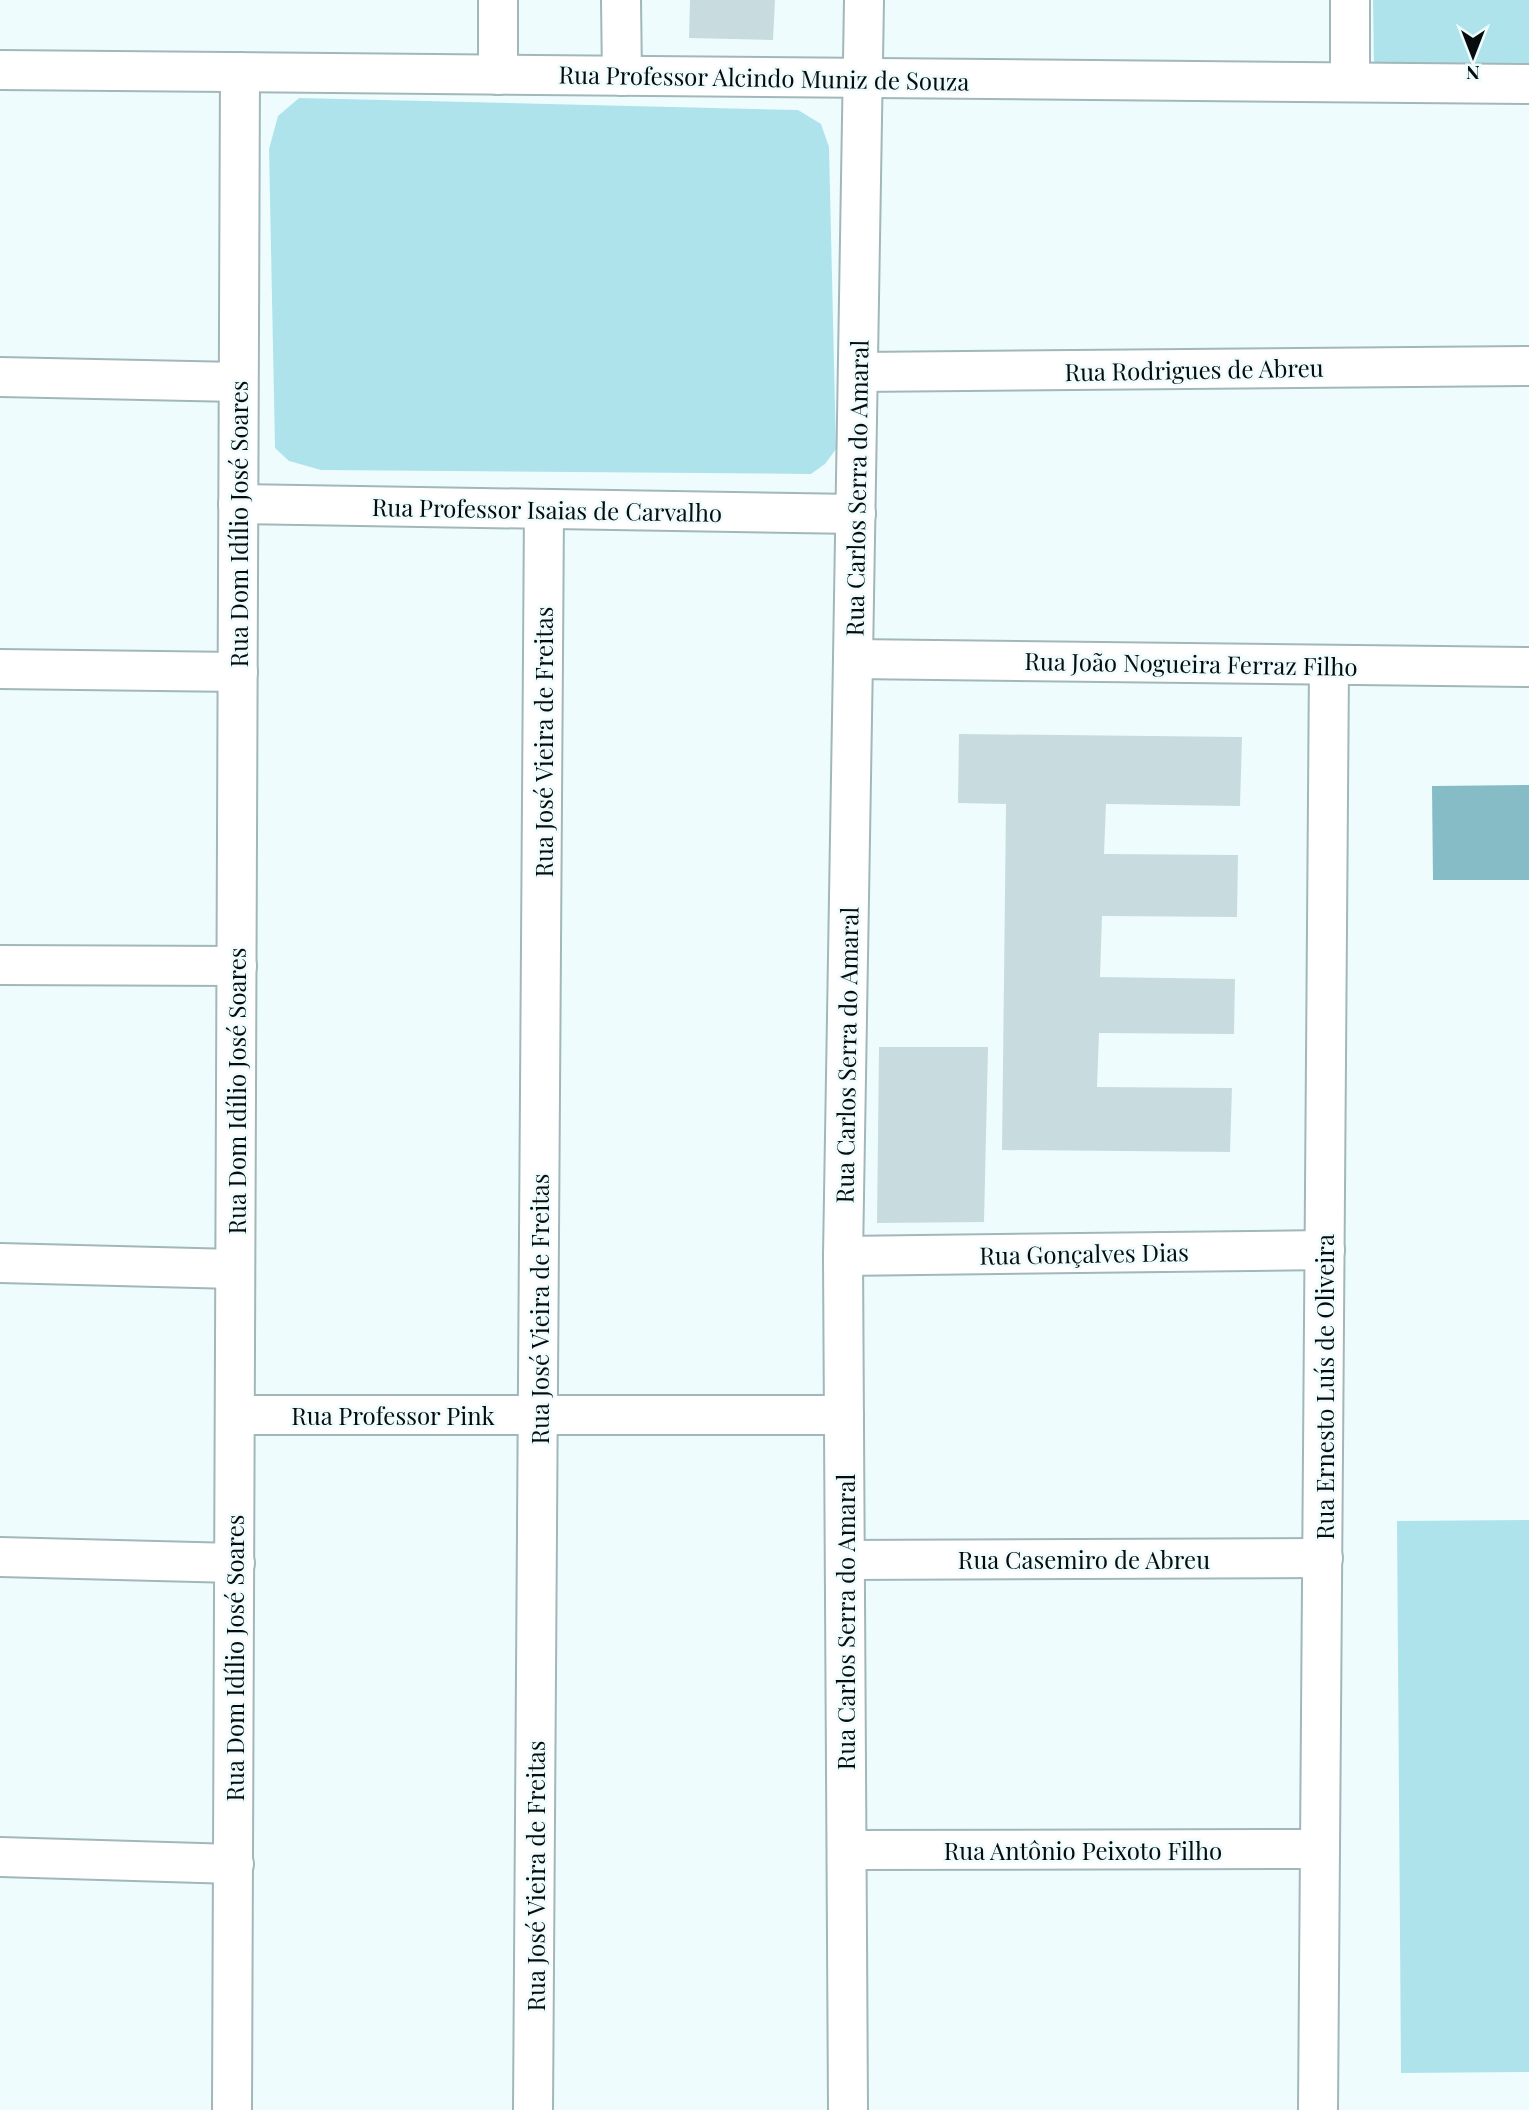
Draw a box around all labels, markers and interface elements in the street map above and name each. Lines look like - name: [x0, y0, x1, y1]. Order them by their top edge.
- north arrow: [1438, 21, 1508, 91]
- street label: Rua Professor Alcindo Muniz de Souza: [558, 57, 970, 97]
- text: N: [1466, 61, 1480, 87]
- street label: Rua Carlos Serra do Amaral: [837, 339, 875, 637]
- street label: Rua Rodrigues de Abreu: [1064, 351, 1324, 387]
- street label: Rua Dom Idílio José Soares: [222, 380, 254, 668]
- street label: Rua Professor Isaias de Carvalho: [372, 490, 722, 528]
- street label: Rua José Vieira de Freitas: [527, 607, 559, 877]
- street label: Rua João Nogueira Ferraz Filho: [1024, 644, 1358, 682]
- street label: Rua Carlos Serra do Amaral: [827, 906, 865, 1204]
- street label: Rua Dom Idílio José Soares: [220, 947, 252, 1235]
- street label: Rua José Vieira de Freitas: [523, 1174, 555, 1444]
- street label: Rua Ernesto Luís de Oliveira: [1308, 1234, 1340, 1540]
- street label: Rua Gonçalves Dias: [979, 1235, 1189, 1271]
- street label: Rua Professor Pink: [291, 1399, 496, 1431]
- street label: Rua Carlos Serra do Amaral: [829, 1474, 861, 1770]
- street label: Rua Dom Idílio José Soares: [218, 1514, 250, 1802]
- street label: Rua Casemiro de Abreu: [958, 1543, 1210, 1575]
- street label: Rua José Vieira de Freitas: [519, 1741, 551, 2011]
- street label: Rua Antônio Peixoto Filho: [944, 1834, 1222, 1866]

